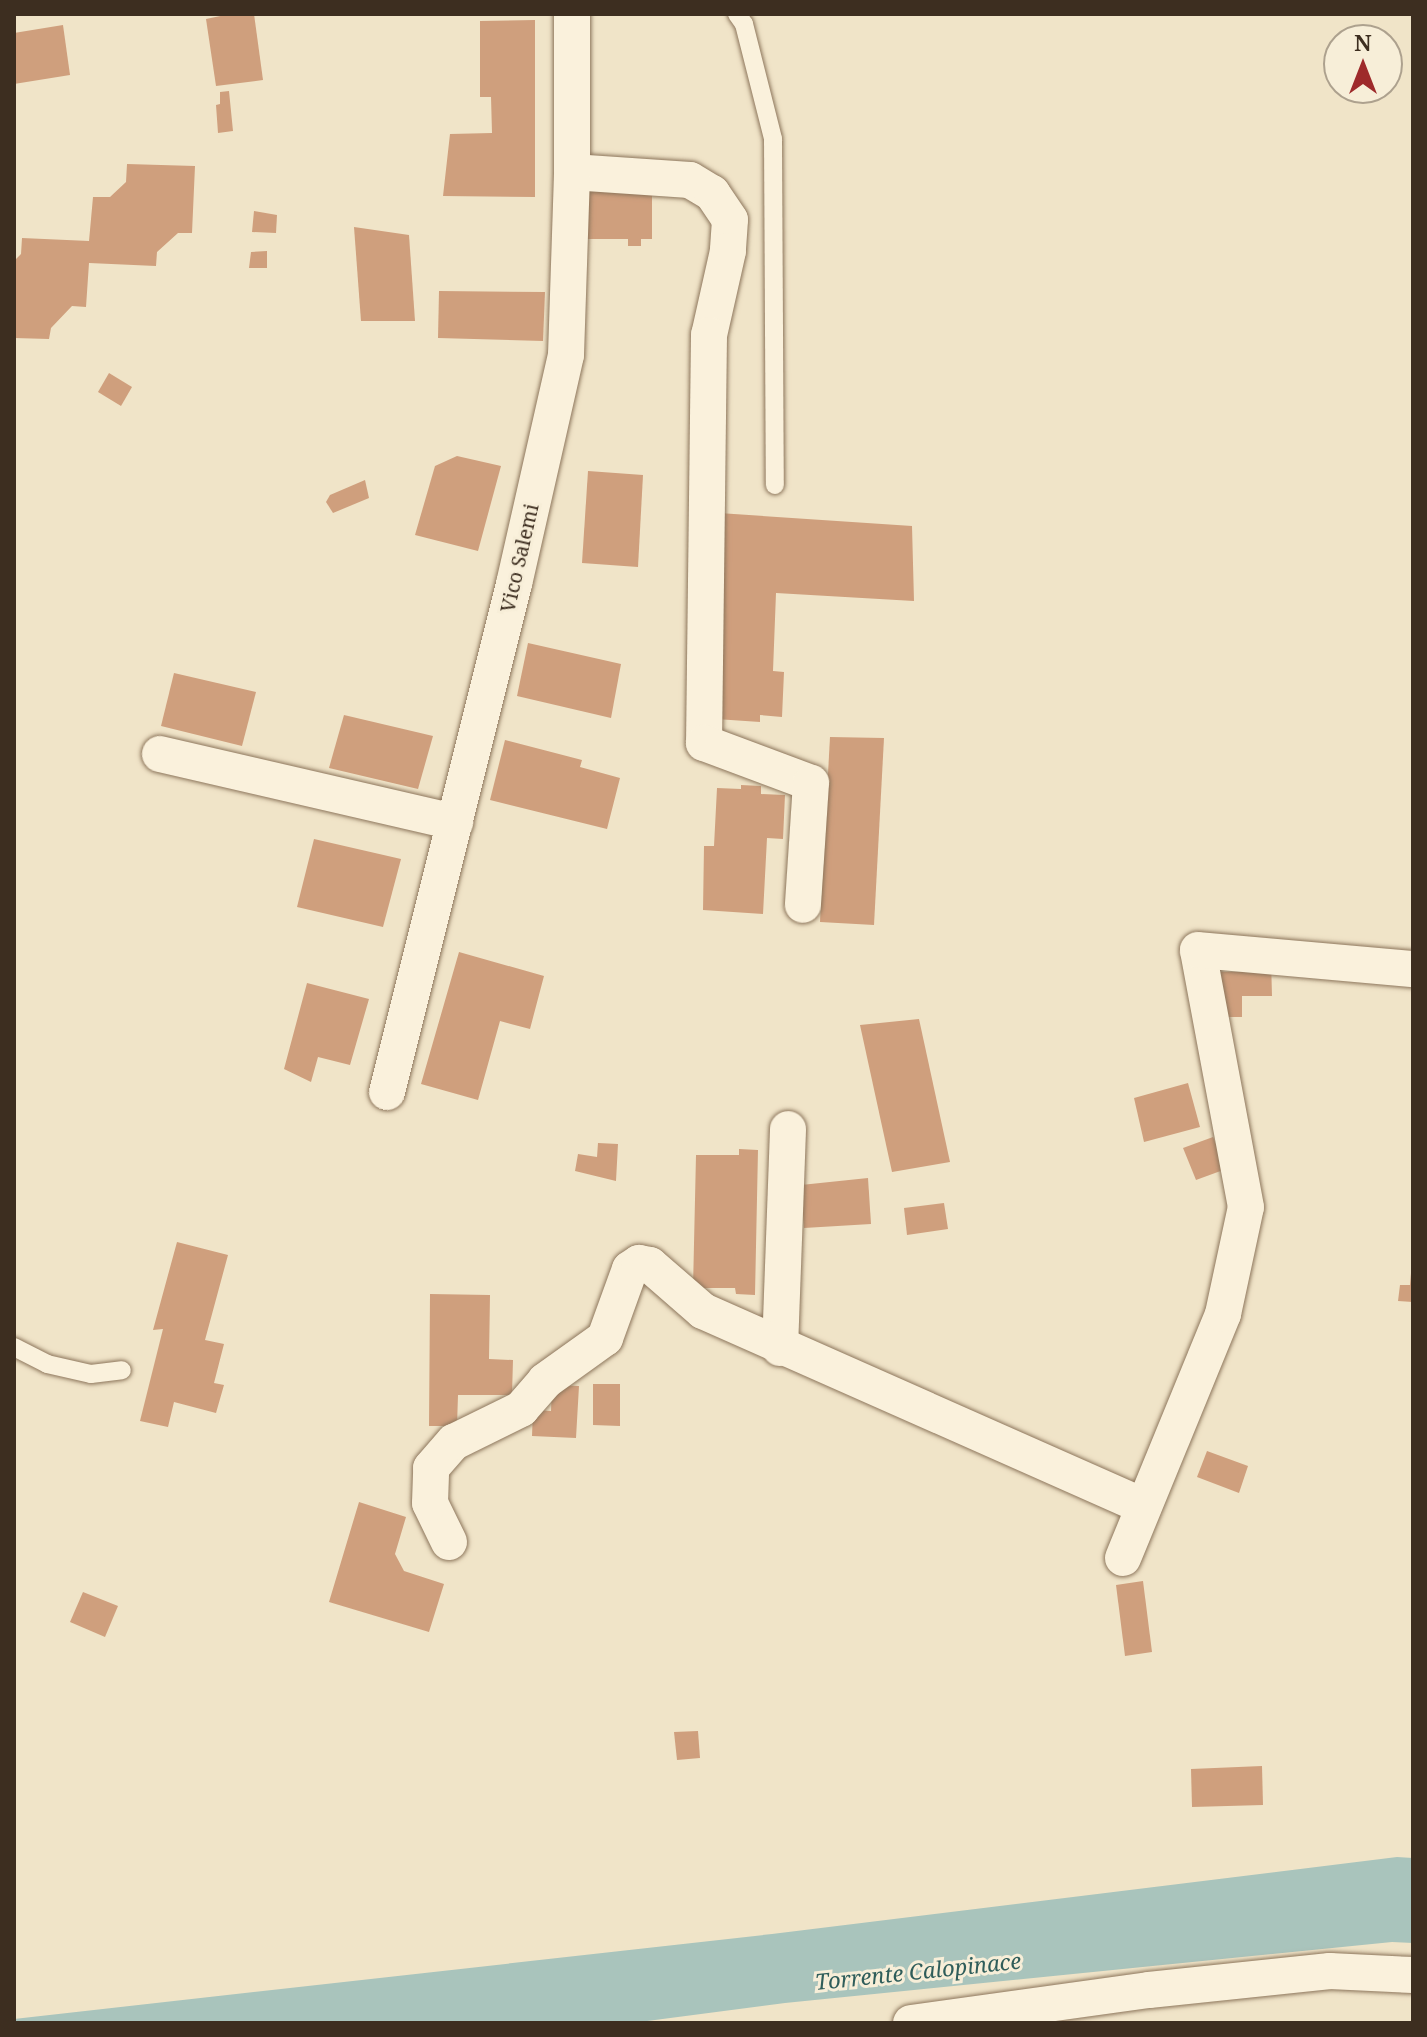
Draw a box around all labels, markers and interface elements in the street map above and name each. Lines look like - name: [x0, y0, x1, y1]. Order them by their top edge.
- north arrow: [1323, 24, 1403, 104]
- text: N: [1354, 27, 1372, 57]
- street label: Vico Salemi: [495, 501, 543, 615]
- water label: Torrente Calopinace: [814, 1947, 1022, 1995]

